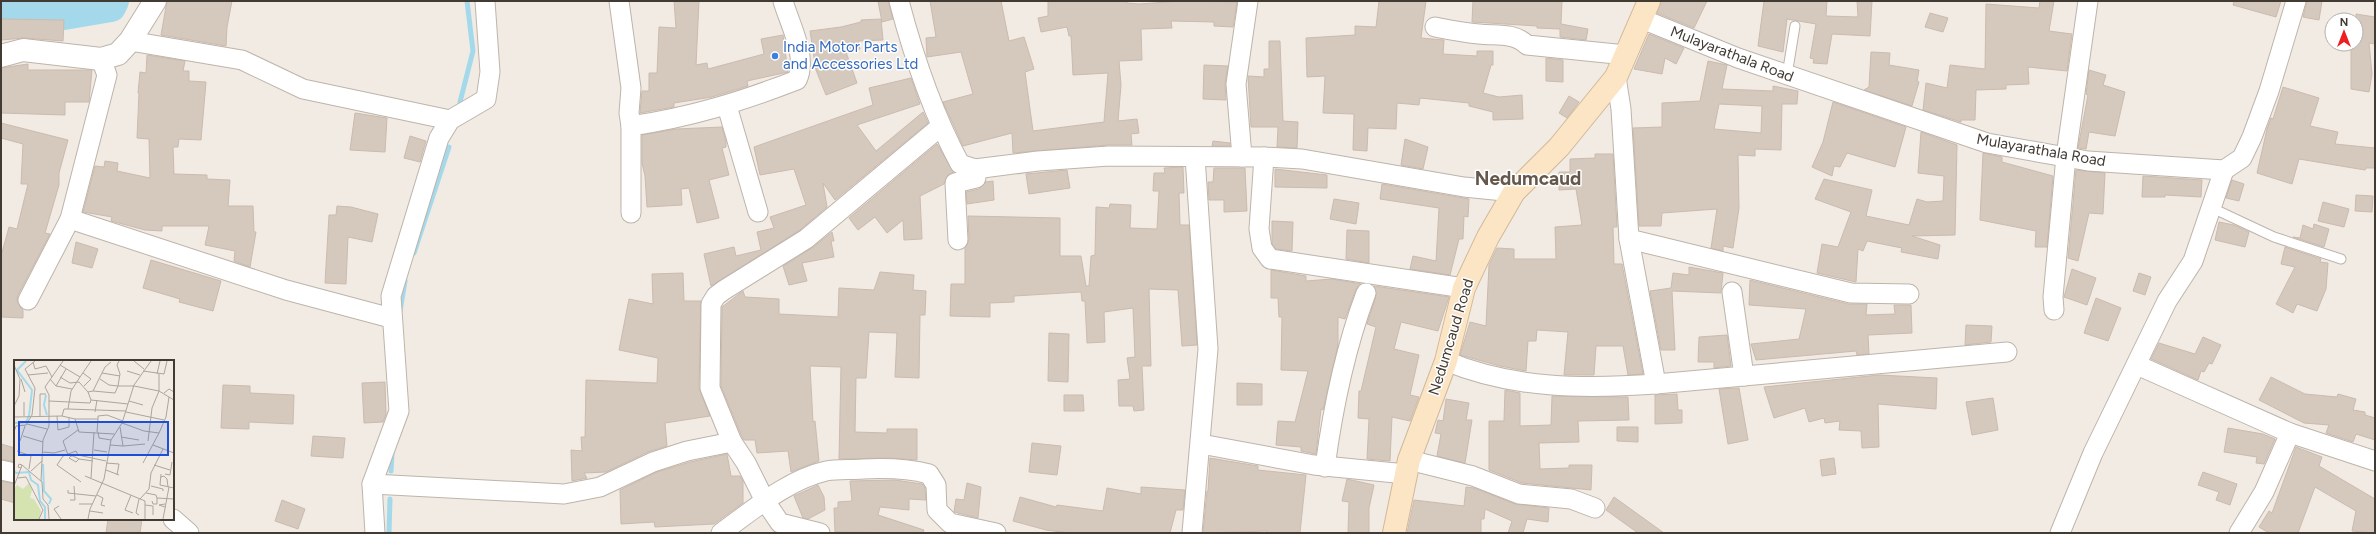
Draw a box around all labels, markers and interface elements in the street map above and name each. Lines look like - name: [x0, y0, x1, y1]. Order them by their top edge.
- north arrow: [2324, 12, 2364, 52]
- text: N: [2340, 16, 2348, 29]
- street label: Mulayarathala Road: [1668, 22, 1796, 86]
- place label: India Motor Parts and Accessories Ltd: [783, 38, 918, 73]
- marker: India Motor Parts and Accessories Ltd: [770, 51, 780, 61]
- street label: Mulayarathala Road: [1975, 130, 2107, 170]
- district label: Nedumcaud: [1475, 167, 1581, 190]
- street label: Nedumcaud Road: [1425, 277, 1477, 397]
- inset map: [14, 360, 174, 520]

